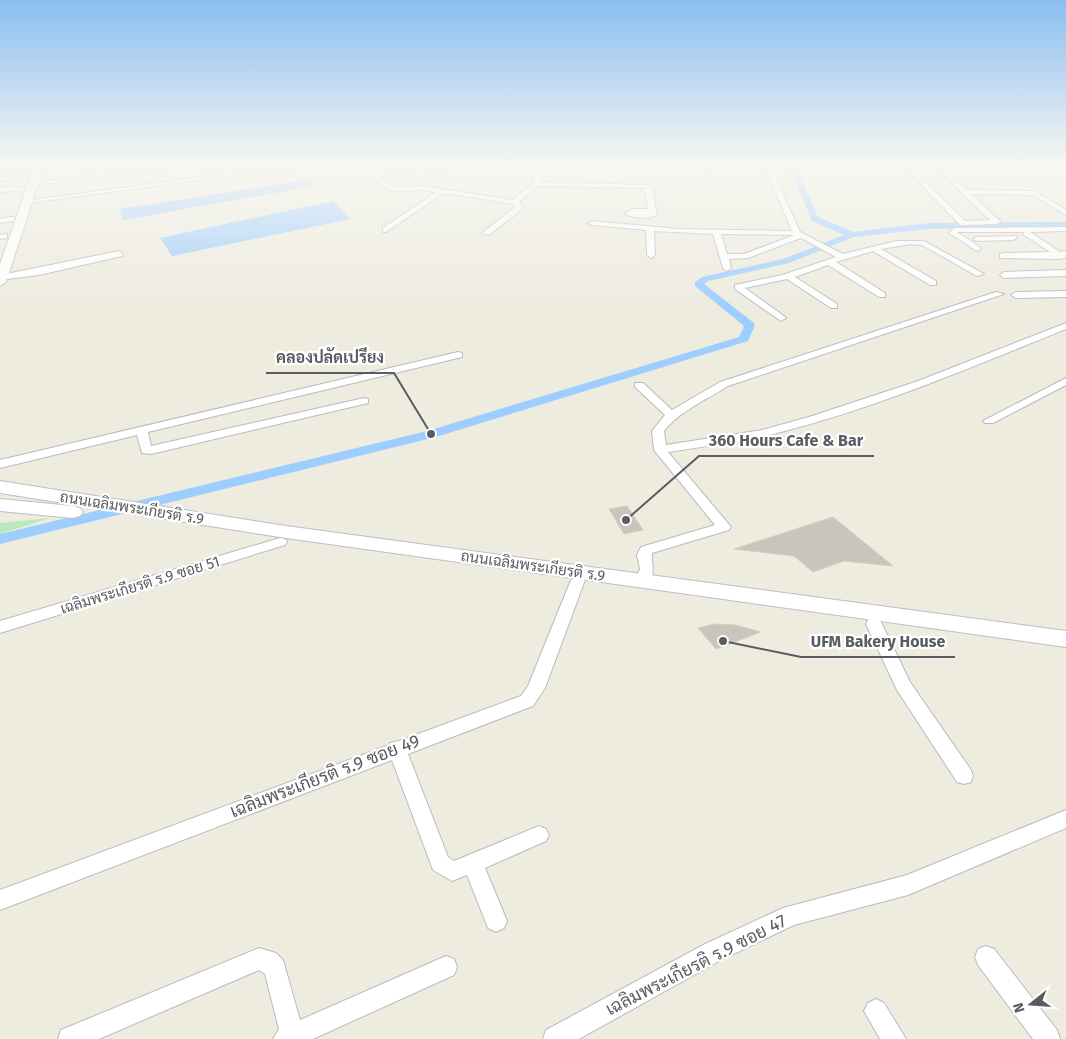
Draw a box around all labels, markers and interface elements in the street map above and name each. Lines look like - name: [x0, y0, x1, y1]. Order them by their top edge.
- callout: คลองปลัดเปรียง: [266, 342, 394, 373]
- text: คลองปลัดเปรียง: [276, 347, 384, 367]
- callout: 360 Hours Cafe & Bar: [699, 425, 874, 456]
- text: 360 Hours Cafe & Bar: [708, 431, 864, 450]
- street label: ถนนเฉลิมพระเกียรติ ร.9: [59, 487, 206, 528]
- street label: ถนนเฉลิมพระเกียรติ ร.9: [460, 546, 607, 585]
- street label: เฉลิมพระเกียรติ ร.9 ซอย 51: [58, 551, 222, 618]
- callout: UFM Bakery House: [801, 626, 955, 657]
- text: UFM Bakery House: [811, 632, 945, 651]
- street label: เฉลิมพระเกียรติ ร.9 ซอย 49: [226, 728, 423, 822]
- street label: เฉลิมพระเกียรติ ร.9 ซอย 47: [601, 908, 790, 1020]
- north arrow: [1006, 979, 1056, 1029]
- text: N: [1010, 1001, 1029, 1015]

